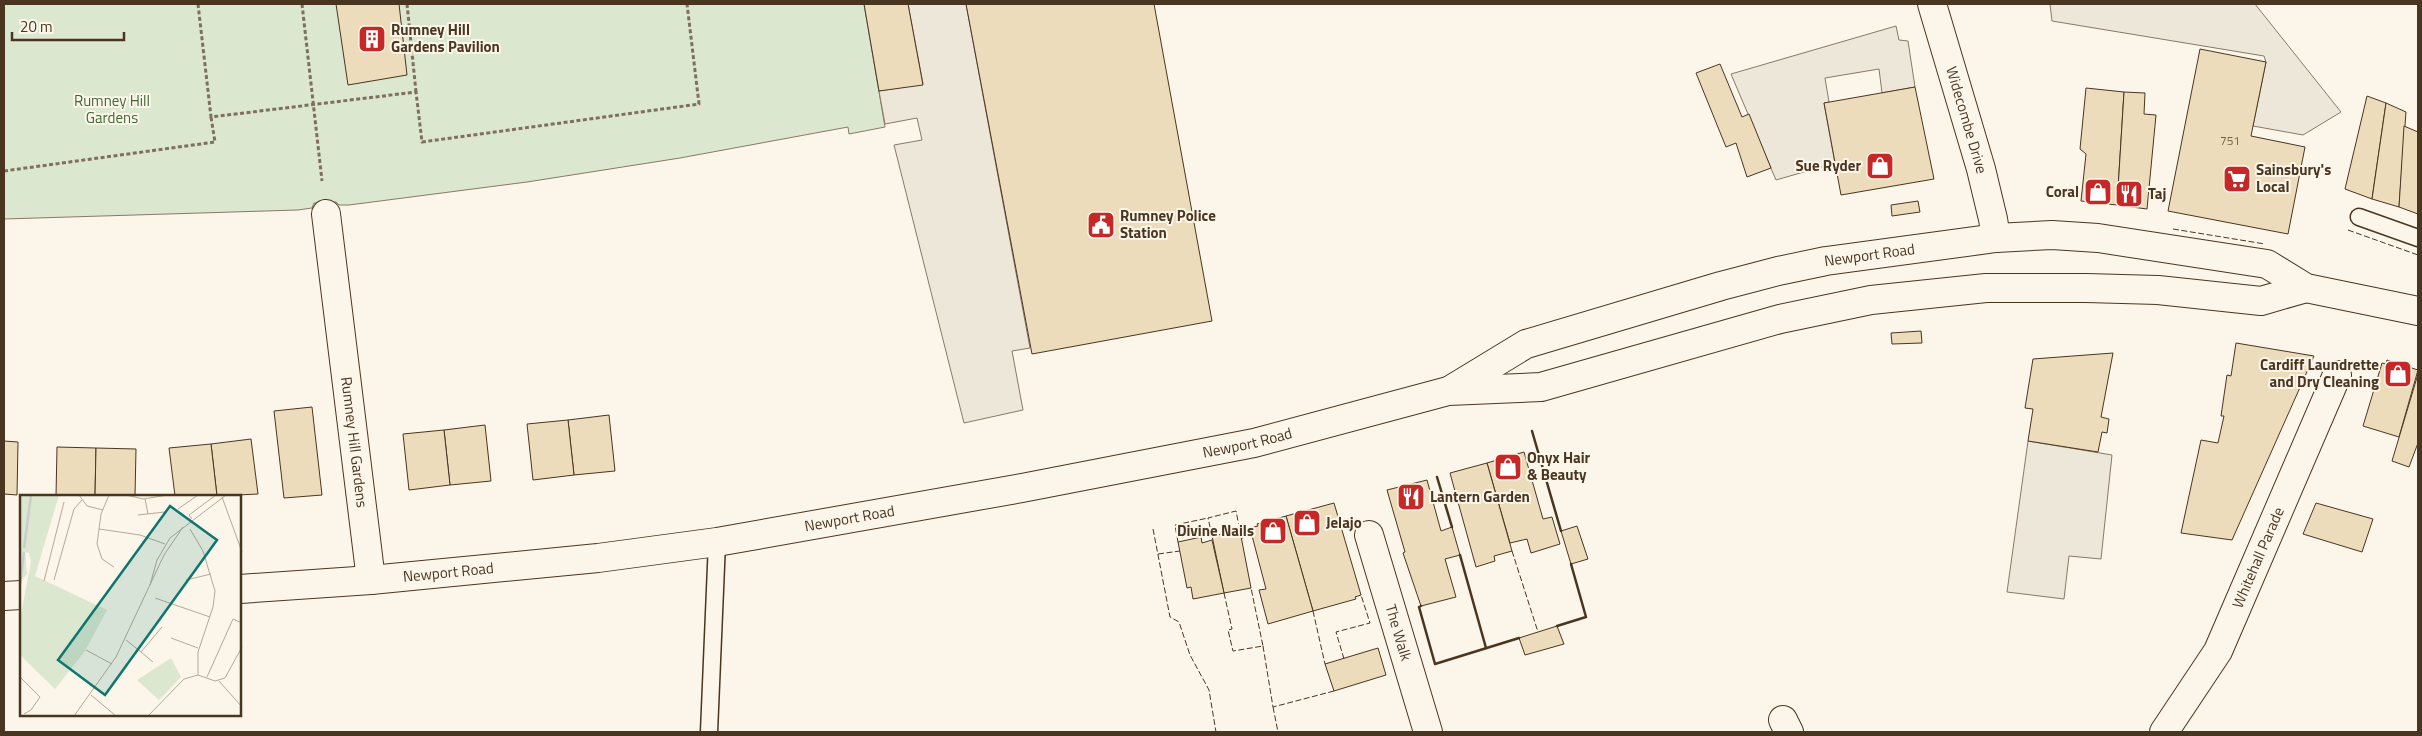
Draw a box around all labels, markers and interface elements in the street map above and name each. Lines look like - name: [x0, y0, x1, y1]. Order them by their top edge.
- scale bar: [12, 10, 125, 42]
- text: 20 m: [20, 15, 53, 38]
- place label: Rumney Hill Gardens Pavilion: [391, 18, 500, 58]
- building icon: Rumney Hill Gardens Pavilion: [357, 24, 387, 54]
- street label: Widecombe Drive: [1940, 64, 1994, 176]
- park label: Rumney Hill Gardens: [74, 89, 150, 129]
- house number: 751: [2220, 131, 2240, 150]
- shop icon: Sue Ryder: [1865, 151, 1895, 181]
- place label: Sue Ryder: [1795, 154, 1861, 177]
- place label: Sainsbury's Local: [2256, 158, 2331, 198]
- supermarket icon: Sainsbury's Local: [2222, 164, 2252, 194]
- shop icon: Coral: [2083, 177, 2113, 207]
- restaurant icon: Taj: [2114, 179, 2144, 209]
- place label: Coral: [2046, 180, 2079, 203]
- place label: Taj: [2148, 182, 2166, 205]
- place label: Rumney Police Station: [1120, 204, 1216, 244]
- public building icon: Rumney Police Station: [1086, 210, 1116, 240]
- street label: Newport Road: [1823, 237, 1916, 272]
- place label: Cardiff Laundrette and Dry Cleaning: [2260, 353, 2379, 393]
- shop icon: Cardiff Laundrette and Dry Cleaning: [2383, 359, 2413, 389]
- street label: Rumney Hill Gardens: [335, 375, 374, 509]
- street label: Newport Road: [1201, 421, 1295, 464]
- place label: Onyx Hair & Beauty: [1527, 446, 1591, 486]
- shop icon: Onyx Hair & Beauty: [1493, 452, 1523, 482]
- restaurant icon: Lantern Garden: [1396, 482, 1426, 512]
- place label: Lantern Garden: [1430, 485, 1530, 508]
- inset map: [20, 495, 241, 716]
- street label: Newport Road: [803, 499, 896, 537]
- street label: Whitehall Parade: [2226, 503, 2290, 612]
- shop icon: Jelajo: [1292, 508, 1322, 538]
- place label: Jelajo: [1326, 511, 1362, 534]
- shop icon: Divine Nails: [1258, 516, 1288, 546]
- place label: Divine Nails: [1177, 519, 1254, 542]
- street label: Newport Road: [402, 556, 495, 588]
- street label: The Walk: [1379, 601, 1418, 664]

